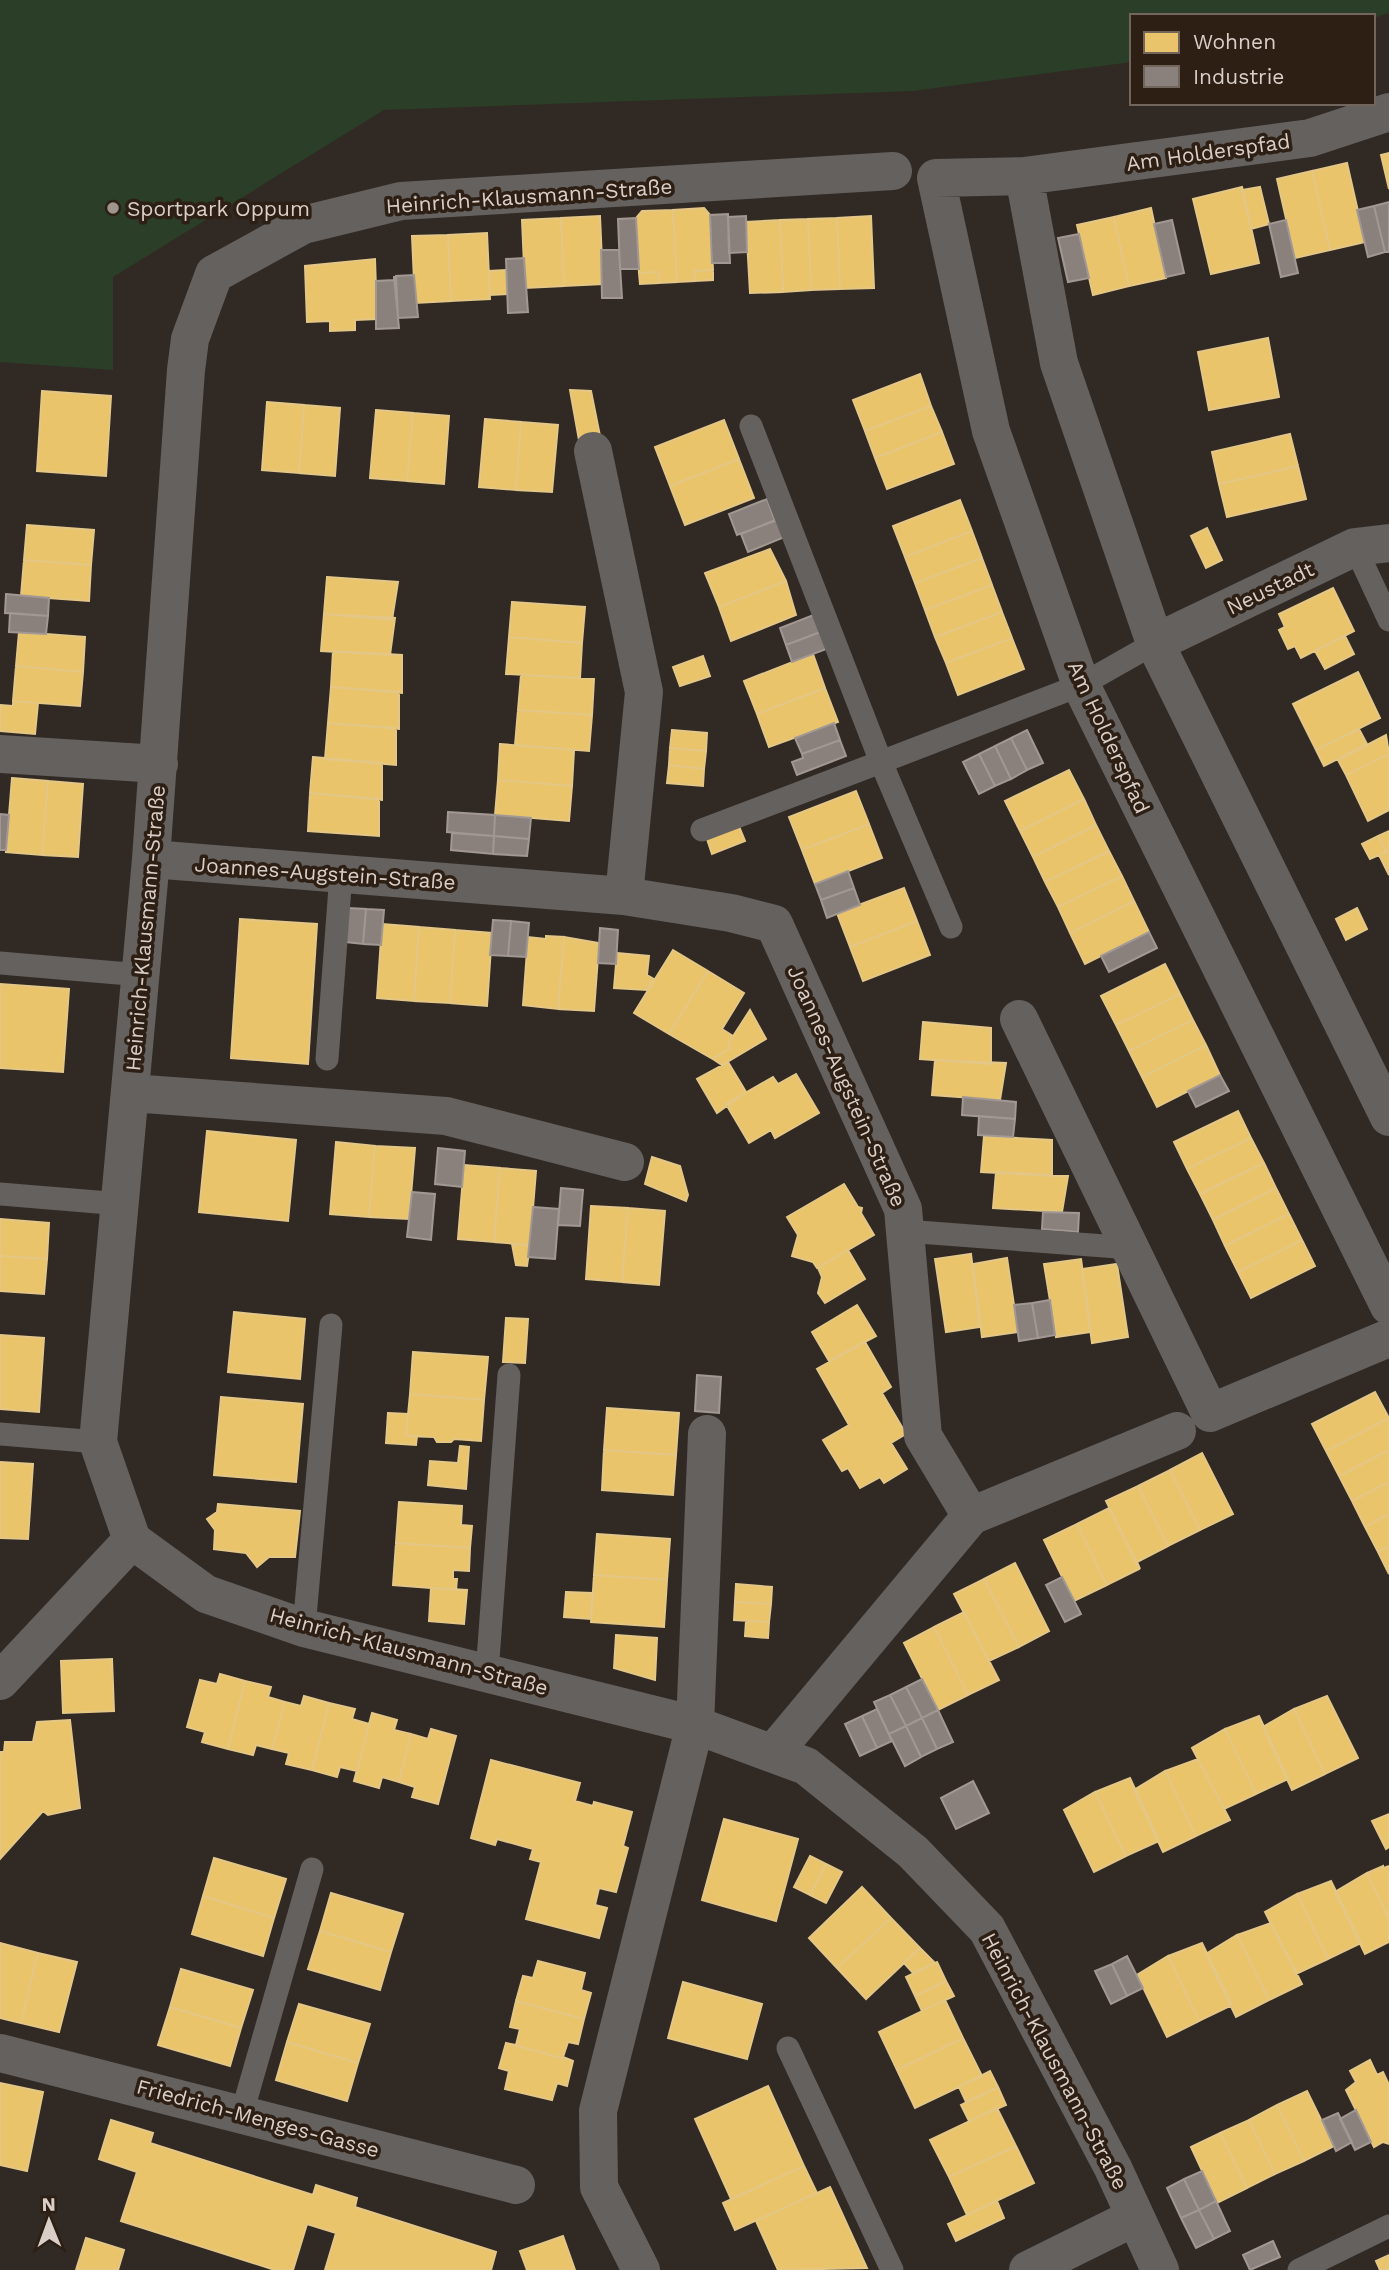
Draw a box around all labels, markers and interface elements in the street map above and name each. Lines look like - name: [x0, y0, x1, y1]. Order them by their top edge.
- legend: [1130, 14, 1375, 105]
- text: Wohnen: [1193, 29, 1276, 54]
- text: Industrie: [1193, 64, 1284, 89]
- street label: Am Holderspfad: [1124, 128, 1292, 176]
- street label: Heinrich-Klausmann-Straße: [385, 174, 673, 218]
- place label: Sportpark Oppum: [127, 196, 310, 221]
- marker: Sportpark Oppum: [105, 200, 121, 216]
- street label: Neustadt: [1222, 556, 1318, 620]
- street label: Am Holderspfad: [1063, 657, 1155, 817]
- street label: Heinrich-Klausmann-Straße: [120, 784, 170, 1072]
- street label: Joannes-Augstein-Straße: [194, 851, 456, 895]
- street label: Joannes-Augstein-Straße: [782, 961, 912, 1211]
- street label: Heinrich-Klausmann-Straße: [267, 1602, 551, 1700]
- street label: Heinrich-Klausmann-Straße: [977, 1928, 1133, 2194]
- street label: Friedrich-Menges-Gasse: [134, 2074, 382, 2162]
- north arrow: [14, 2186, 84, 2256]
- text: N: [41, 2193, 56, 2216]

